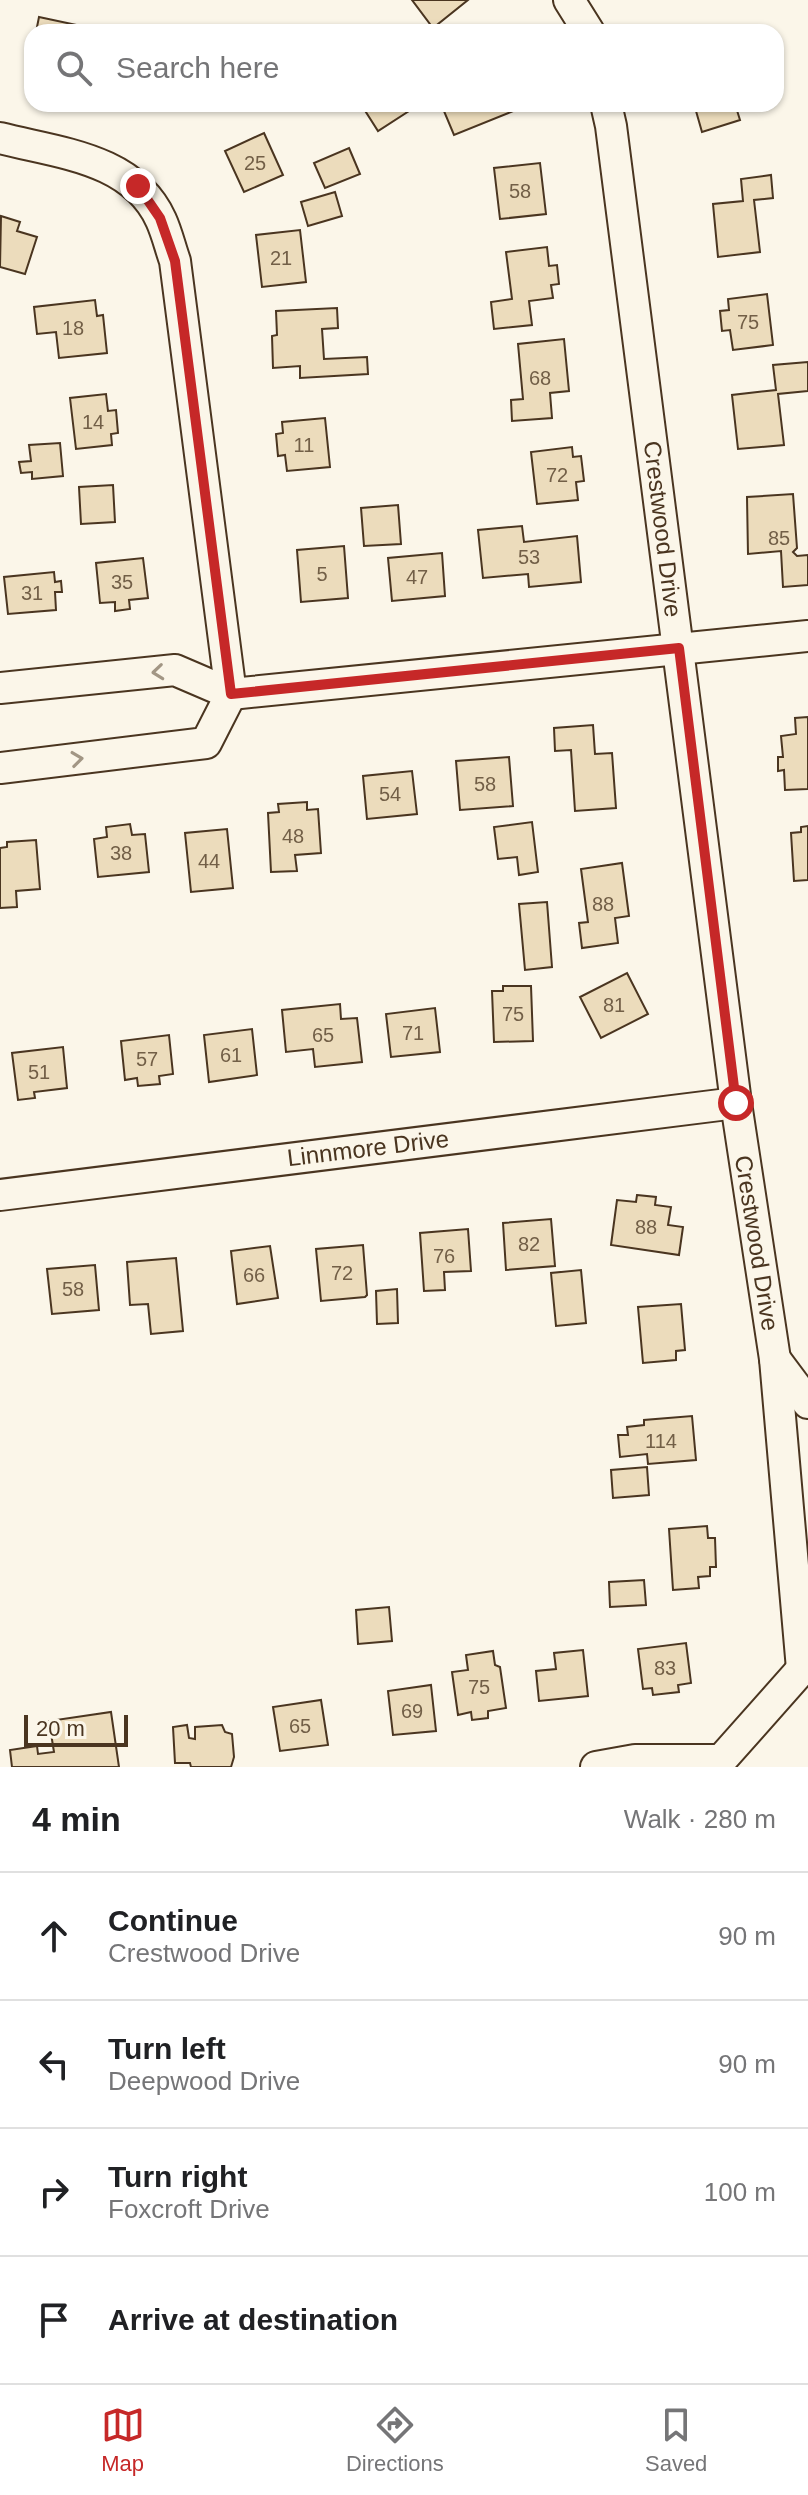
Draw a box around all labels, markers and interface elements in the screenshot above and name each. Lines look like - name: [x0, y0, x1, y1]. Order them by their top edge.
- search box: [24, 24, 784, 112]
- icon: search: [52, 46, 96, 90]
- text: Search here: [116, 51, 279, 84]
- house number: 25: [244, 152, 266, 174]
- route end: [120, 168, 156, 204]
- house number: 58: [509, 180, 531, 202]
- house number: 21: [270, 247, 292, 269]
- house number: 75: [737, 311, 759, 333]
- house number: 18: [62, 317, 84, 339]
- house number: 68: [529, 367, 551, 389]
- house number: 14: [82, 411, 104, 433]
- house number: 11: [294, 434, 314, 456]
- street label: Crestwood Drive: [639, 439, 687, 619]
- house number: 72: [546, 464, 568, 486]
- house number: 85: [768, 527, 790, 549]
- house number: 53: [518, 546, 540, 568]
- house number: 5: [316, 563, 328, 585]
- house number: 47: [406, 566, 428, 588]
- house number: 35: [111, 571, 133, 593]
- house number: 31: [21, 582, 43, 604]
- one-way arrow: [151, 664, 164, 681]
- one-way arrow: [71, 750, 84, 767]
- house number: 58: [474, 773, 496, 795]
- house number: 54: [379, 783, 401, 805]
- house number: 48: [282, 825, 304, 847]
- house number: 38: [110, 842, 132, 864]
- house number: 44: [198, 850, 220, 872]
- house number: 88: [592, 893, 614, 915]
- house number: 81: [603, 994, 625, 1016]
- house number: 75: [502, 1003, 524, 1025]
- house number: 71: [402, 1022, 424, 1044]
- house number: 65: [312, 1024, 334, 1046]
- house number: 61: [220, 1044, 242, 1066]
- house number: 57: [136, 1048, 158, 1070]
- house number: 51: [28, 1061, 50, 1083]
- route start: [718, 1085, 754, 1121]
- street label: Linnmore Drive: [286, 1125, 450, 1171]
- street label: Crestwood Drive: [730, 1153, 784, 1333]
- house number: 88: [635, 1216, 657, 1238]
- house number: 82: [518, 1233, 540, 1255]
- house number: 76: [433, 1245, 455, 1267]
- house number: 72: [331, 1262, 353, 1284]
- house number: 66: [243, 1264, 265, 1286]
- house number: 58: [62, 1278, 84, 1300]
- house number: 114: [645, 1430, 677, 1452]
- house number: 83: [654, 1657, 676, 1679]
- house number: 75: [468, 1676, 490, 1698]
- house number: 69: [401, 1700, 423, 1722]
- scale bar: [24, 1711, 128, 1747]
- house number: 65: [289, 1715, 311, 1737]
- text: 20 m: [36, 1716, 85, 1741]
- text: 4 min: [32, 1800, 121, 1838]
- text: Walk · 280 m: [624, 1804, 776, 1834]
- text: Continue: [108, 1904, 238, 1937]
- icon: ahead: [32, 1914, 76, 1958]
- text: 90 m: [718, 1921, 776, 1951]
- text: Crestwood Drive: [108, 1938, 300, 1968]
- text: Turn left: [108, 2032, 226, 2065]
- icon: left: [32, 2042, 76, 2086]
- text: 90 m: [718, 2049, 776, 2079]
- text: Deepwood Drive: [108, 2066, 300, 2096]
- text: Turn right: [108, 2160, 247, 2193]
- icon: right: [32, 2170, 76, 2214]
- text: 100 m: [704, 2177, 776, 2207]
- text: Foxcroft Drive: [108, 2194, 270, 2224]
- icon: arrive: [32, 2298, 76, 2342]
- text: Arrive at destination: [108, 2303, 398, 2336]
- tab: Map: [101, 2403, 145, 2477]
- tab: Directions: [346, 2403, 444, 2477]
- tab: Saved: [645, 2403, 707, 2477]

